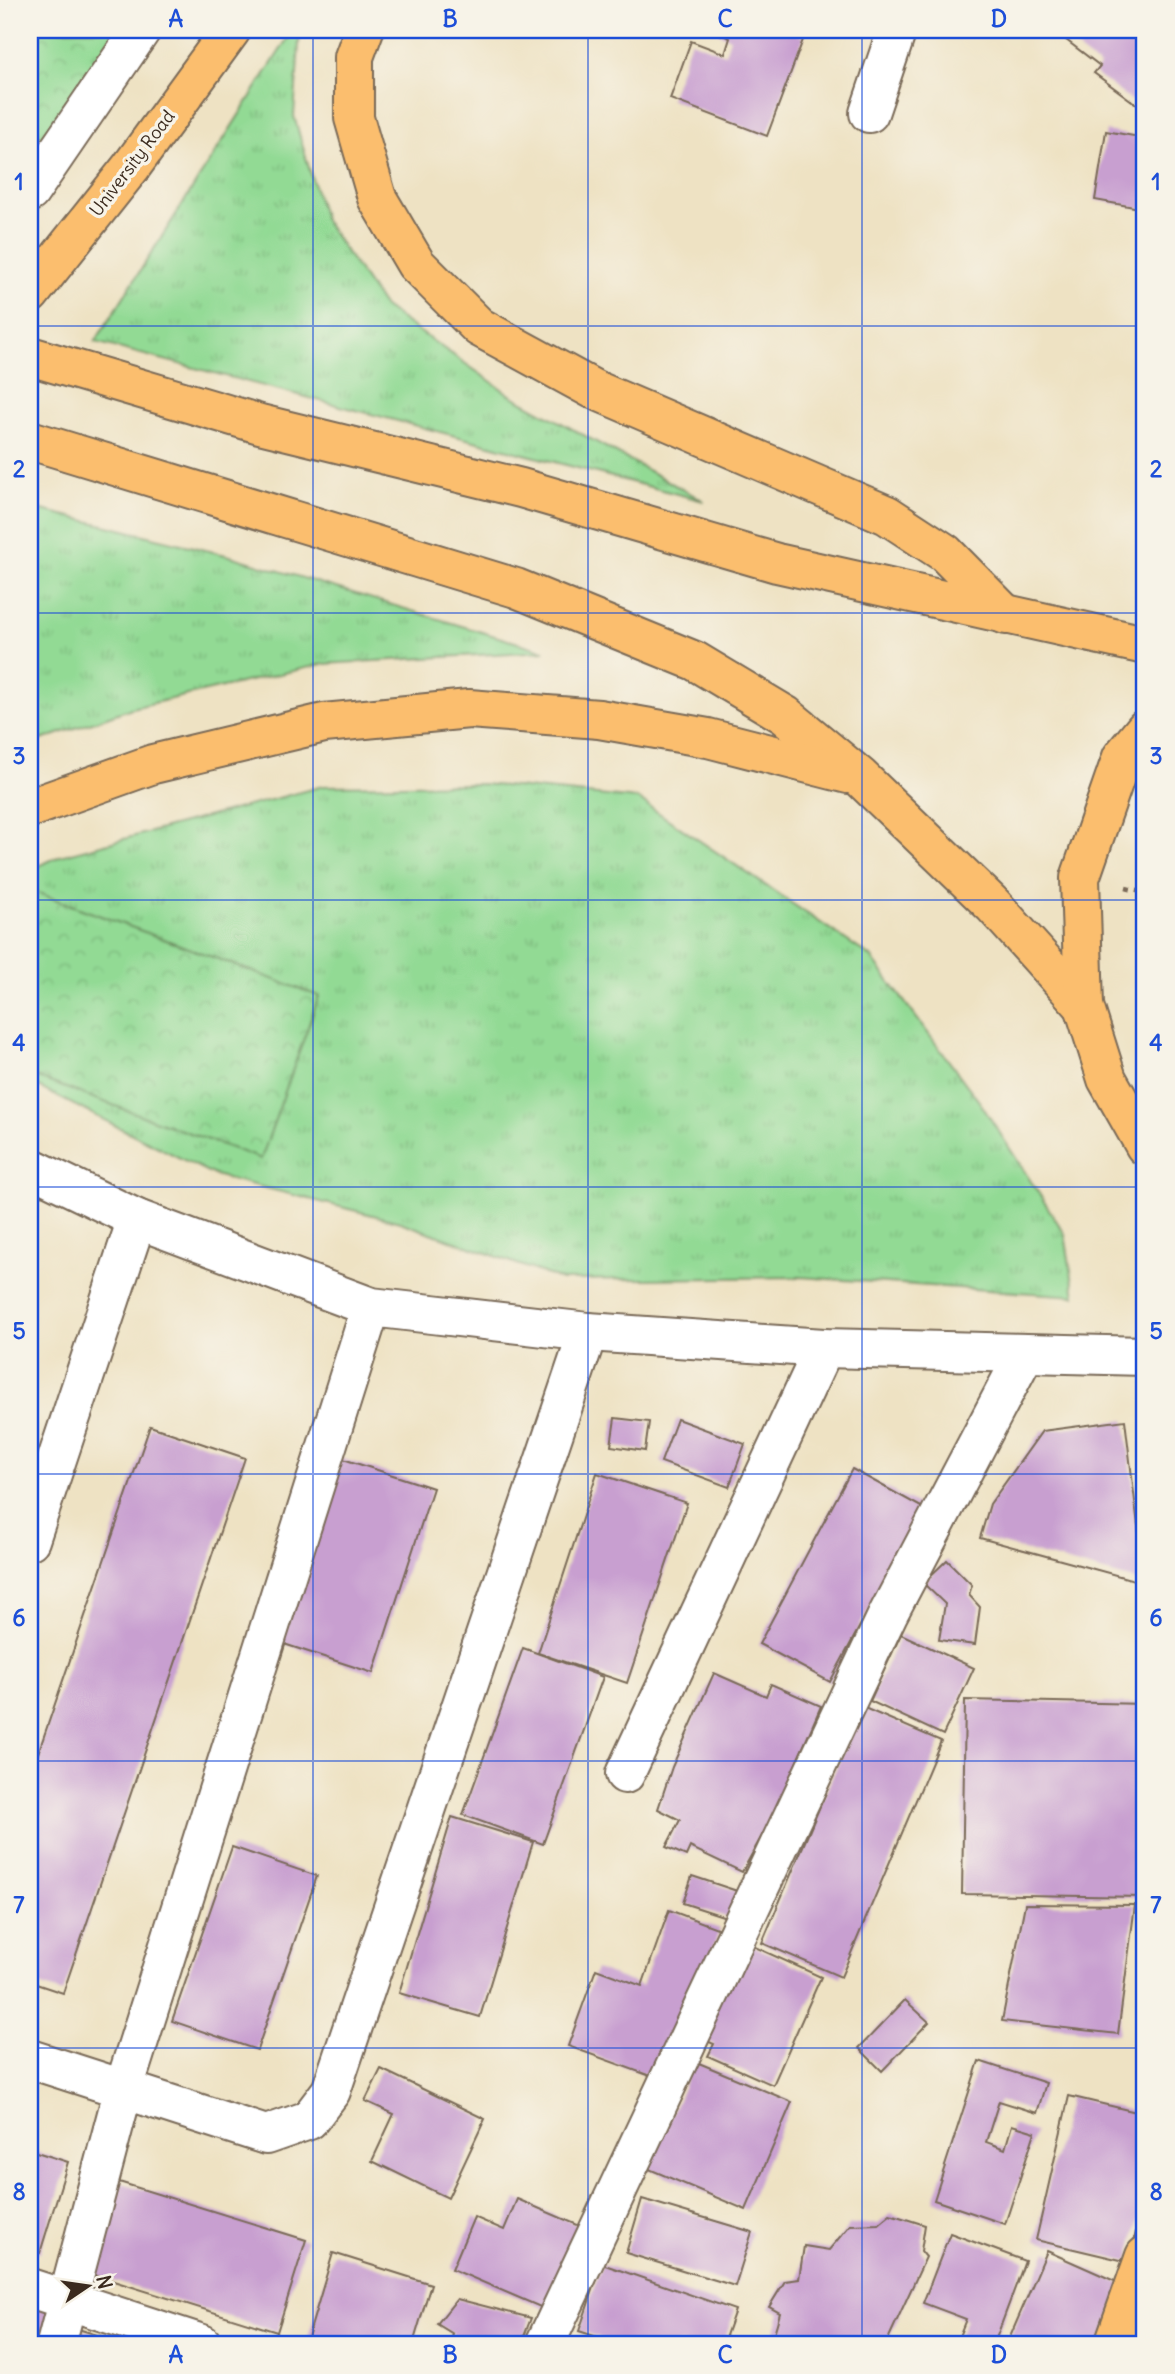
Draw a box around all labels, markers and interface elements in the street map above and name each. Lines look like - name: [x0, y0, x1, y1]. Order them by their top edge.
- text: A: [169, 4, 184, 33]
- text: B: [442, 4, 458, 33]
- text: C: [717, 4, 733, 33]
- text: D: [991, 4, 1007, 33]
- street label: University Road: [84, 105, 180, 221]
- text: 1: [14, 167, 24, 196]
- text: 1: [1151, 167, 1161, 196]
- text: 2: [13, 454, 26, 483]
- text: 2: [1150, 454, 1163, 483]
- text: 3: [12, 741, 26, 770]
- text: 3: [1149, 741, 1163, 770]
- text: 4: [12, 1028, 26, 1057]
- text: 4: [1149, 1028, 1163, 1057]
- text: 5: [12, 1316, 26, 1345]
- text: 5: [1149, 1316, 1163, 1345]
- text: 6: [12, 1603, 26, 1632]
- text: 6: [1149, 1603, 1163, 1632]
- text: 7: [13, 1890, 25, 1919]
- text: 7: [1150, 1890, 1162, 1919]
- text: 8: [12, 2177, 26, 2206]
- text: 8: [1149, 2177, 1163, 2206]
- north arrow: [52, 2252, 122, 2322]
- text: N: [91, 2273, 118, 2291]
- text: A: [169, 2340, 184, 2369]
- text: B: [442, 2340, 458, 2369]
- text: C: [717, 2340, 733, 2369]
- text: D: [991, 2340, 1007, 2369]

